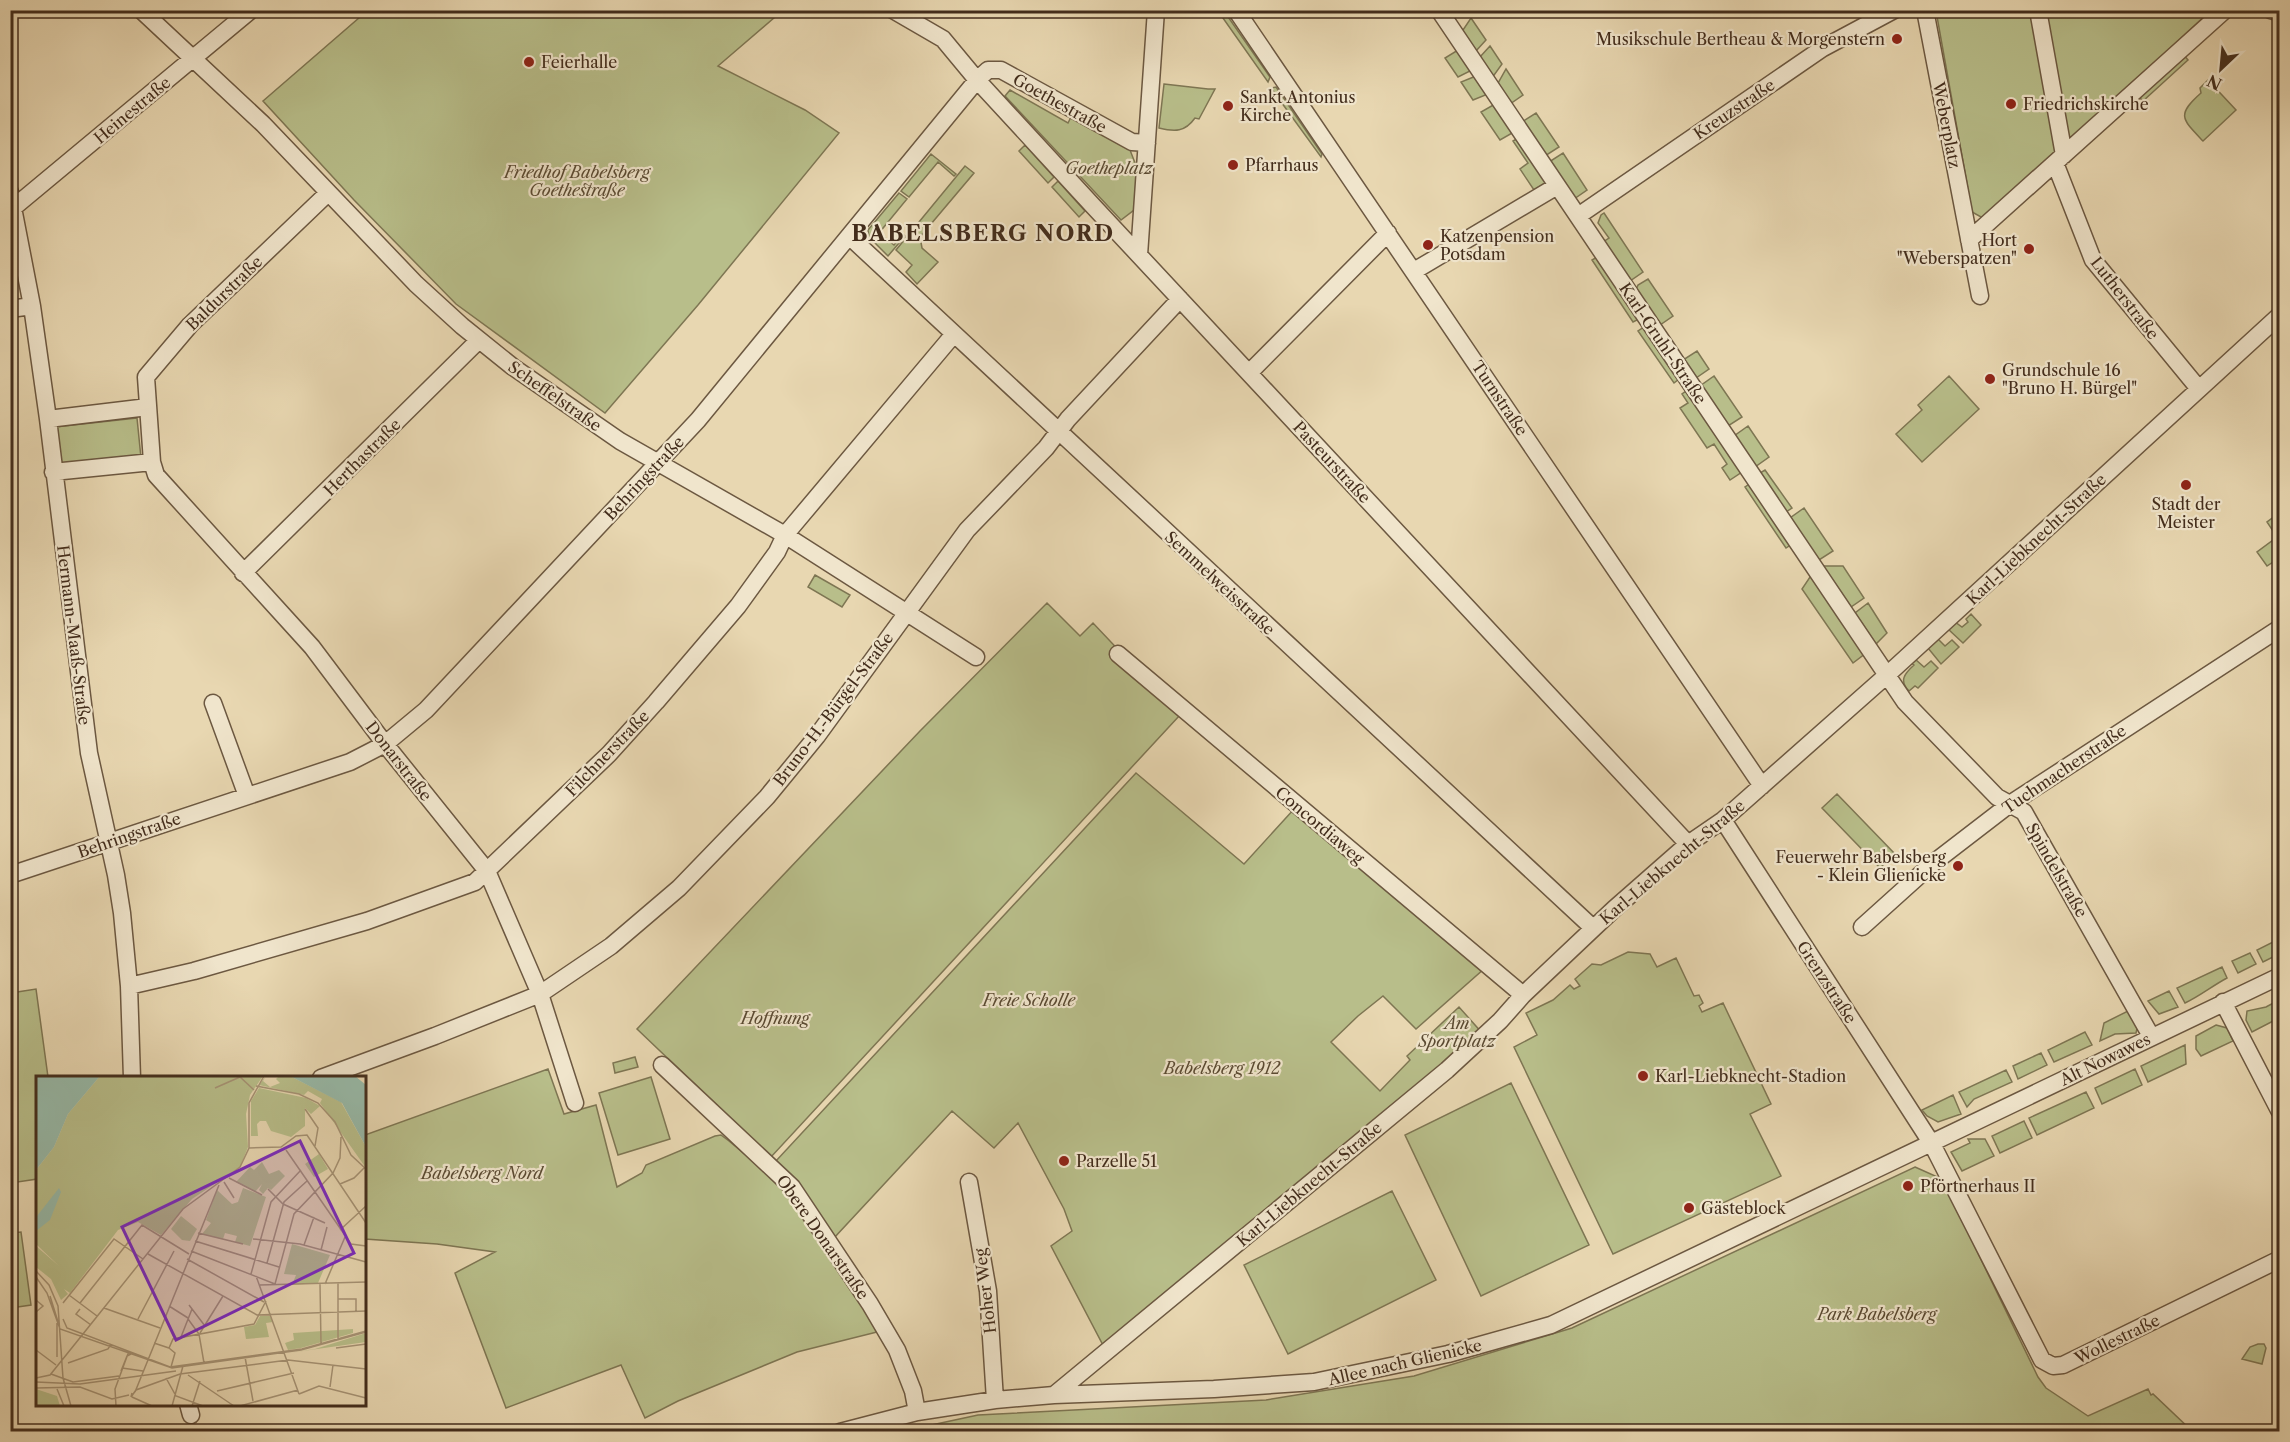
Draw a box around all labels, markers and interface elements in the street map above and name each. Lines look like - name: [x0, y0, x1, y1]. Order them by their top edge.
- place label: Musikschule Bertheau & Morgenstern: [1596, 29, 1885, 49]
- marker: Musikschule Bertheau & Morgenstern: [1890, 32, 1904, 46]
- north arrow: [2191, 39, 2251, 99]
- place label: Feierhalle: [541, 52, 617, 72]
- marker: Feierhalle: [522, 55, 536, 69]
- street label: Goethestraße: [1010, 69, 1110, 137]
- text: N: [2204, 70, 2225, 95]
- street label: Heinestraße: [90, 72, 174, 148]
- street label: Kreuzstraße: [1690, 74, 1778, 144]
- street label: Weberplatz: [1929, 79, 1965, 170]
- place label: Sankt Antonius Kirche: [1240, 87, 1355, 125]
- place label: Friedrichskirche: [2023, 94, 2149, 114]
- marker: Friedrichskirche: [2004, 97, 2018, 111]
- marker: Sankt Antonius Kirche: [1221, 99, 1235, 113]
- place label: Pfarrhaus: [1245, 155, 1319, 175]
- park label: Goetheplatz: [1065, 158, 1154, 178]
- marker: Pfarrhaus: [1226, 158, 1240, 172]
- park label: Friedhof Babelsberg Goethestraße: [502, 162, 652, 200]
- district label: BABELSBERG NORD: [851, 220, 1115, 247]
- place label: Katzenpension Potsdam: [1440, 226, 1554, 264]
- place label: Hort "Weberspatzen": [1897, 230, 2017, 268]
- marker: Katzenpension Potsdam: [1421, 238, 1435, 252]
- marker: Hort "Weberspatzen": [2022, 242, 2036, 256]
- street label: Baldurstraße: [182, 252, 266, 334]
- street label: Lutherstraße: [2087, 253, 2164, 343]
- street label: Karl-Gruhl-Straße: [1615, 279, 1711, 407]
- street label: Scheffelstraße: [505, 356, 605, 436]
- street label: Turnstraße: [1468, 357, 1532, 439]
- place label: Grundschule 16 "Bruno H. Bürgel": [2002, 360, 2137, 398]
- marker: Grundschule 16 "Bruno H. Bürgel": [1983, 372, 1997, 386]
- street label: Herthastraße: [319, 414, 405, 500]
- street label: Pasteurstraße: [1289, 417, 1375, 507]
- street label: Behringstraße: [600, 432, 688, 524]
- street label: Karl-Liebknecht-Straße: [1962, 469, 2110, 609]
- marker: Stadt der Meister: [2179, 478, 2193, 492]
- place label: Stadt der Meister: [2152, 494, 2221, 532]
- street label: Semmelweisstraße: [1161, 527, 1279, 639]
- street label: Hermann-Maaß-Straße: [53, 544, 95, 726]
- street label: Bruno-H.-Bürgel-Straße: [769, 628, 897, 790]
- street label: Filchnerstraße: [561, 706, 653, 800]
- street label: Donarstraße: [362, 717, 436, 805]
- street label: Tuchmacherstraße: [1998, 720, 2130, 818]
- street label: Concordiaweg: [1272, 782, 1369, 868]
- street label: Karl-Liebknecht-Straße: [1595, 795, 1749, 929]
- street label: Behringstraße: [75, 808, 183, 862]
- street label: Spindelstraße: [2022, 819, 2092, 921]
- place label: Feuerwehr Babelsberg - Klein Glienicke: [1776, 847, 1947, 885]
- marker: Feuerwehr Babelsberg - Klein Glienicke: [1951, 859, 1965, 873]
- street label: Grenzstraße: [1793, 937, 1861, 1027]
- park label: Freie Scholle: [981, 990, 1077, 1010]
- park label: Hoffnung: [739, 1008, 811, 1028]
- park label: Am Sportplatz: [1418, 1013, 1497, 1051]
- street label: Alt Nowawes: [2056, 1028, 2154, 1090]
- park label: Babelsberg 1912: [1162, 1058, 1281, 1078]
- place label: Karl-Liebknecht-Stadion: [1655, 1066, 1846, 1086]
- marker: Karl-Liebknecht-Stadion: [1636, 1069, 1650, 1083]
- inset map: [36, 1076, 366, 1406]
- street label: Karl-Liebknecht-Straße: [1232, 1117, 1386, 1251]
- place label: Parzelle 51: [1076, 1151, 1157, 1171]
- marker: Parzelle 51: [1057, 1154, 1071, 1168]
- park label: Babelsberg Nord: [419, 1163, 544, 1183]
- street label: Obere Donarstraße: [773, 1171, 873, 1303]
- place label: Pförtnerhaus II: [1920, 1176, 2036, 1196]
- marker: Pförtnerhaus II: [1901, 1179, 1915, 1193]
- place label: Gästeblock: [1701, 1198, 1786, 1218]
- marker: Gästeblock: [1682, 1201, 1696, 1215]
- street label: Hoher Weg: [970, 1247, 1000, 1335]
- park label: Park Babelsberg: [1816, 1304, 1938, 1324]
- street label: Wollestraße: [2070, 1310, 2163, 1369]
- street label: Allee nach Glienicke: [1325, 1335, 1484, 1390]

